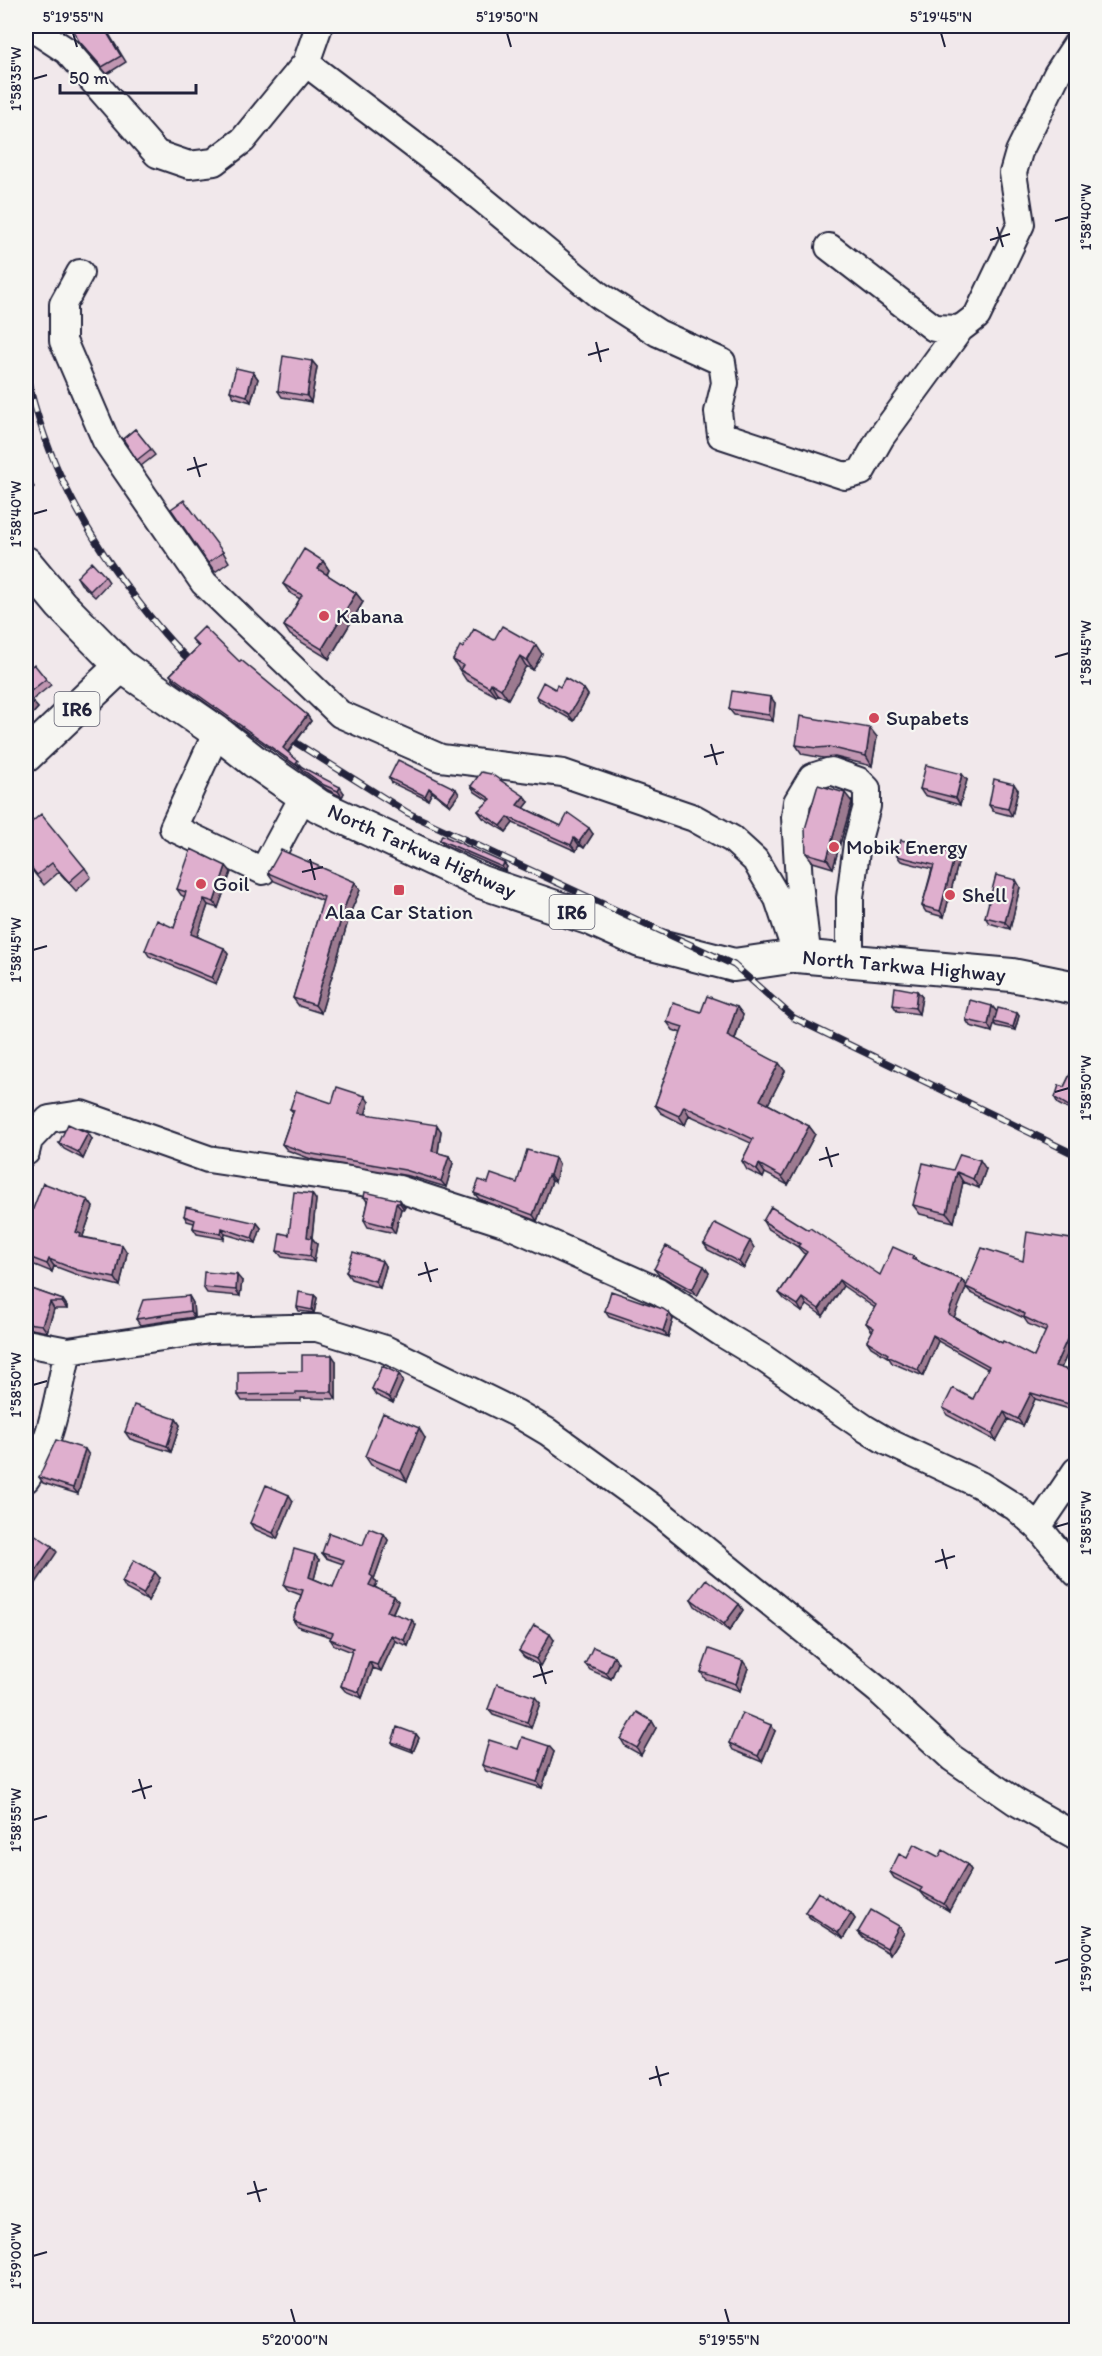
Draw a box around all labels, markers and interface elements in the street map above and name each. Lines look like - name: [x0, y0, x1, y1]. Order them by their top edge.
- text: 5°19'55"N: [42, 8, 104, 26]
- text: 5°19'50"N: [476, 8, 538, 26]
- text: 5°19'45"N: [910, 8, 972, 26]
- text: 1°58'35"W: [7, 47, 25, 111]
- scale bar: [60, 57, 196, 95]
- text: 50 m: [69, 67, 109, 89]
- text: 1°58'40"W: [1077, 183, 1095, 250]
- text: 1°58'40"W: [7, 480, 25, 547]
- place label: Kabana: [336, 603, 404, 628]
- marker: Kabana: [317, 609, 331, 623]
- text: 1°58'45"W: [1077, 620, 1095, 686]
- road number: IR6: [54, 692, 100, 726]
- place label: Supabets: [886, 705, 969, 730]
- marker: Supabets: [867, 711, 881, 725]
- street label: North Tarkwa Highway: [324, 798, 521, 904]
- place label: Mobik Energy: [846, 834, 968, 859]
- marker: Mobik Energy: [827, 840, 841, 854]
- place label: Goil: [213, 871, 250, 896]
- marker: Goil: [194, 877, 208, 891]
- place label: Shell: [962, 882, 1007, 907]
- marker: Alaa Car Station: [392, 883, 406, 897]
- marker: Shell: [943, 888, 957, 902]
- road number: IR6: [550, 895, 594, 929]
- place label: Alaa Car Station: [325, 899, 473, 924]
- text: 1°58'45"W: [7, 917, 25, 983]
- street label: North Tarkwa Highway: [801, 944, 1007, 987]
- text: 1°58'50"W: [1077, 1055, 1095, 1121]
- text: 1°58'50"W: [7, 1352, 25, 1418]
- text: 1°58'55"W: [1077, 1491, 1095, 1555]
- text: 1°58'55"W: [7, 1788, 25, 1852]
- text: 1°59'00"W: [1077, 1925, 1095, 1992]
- text: 1°59'00"W: [7, 2222, 25, 2289]
- text: 5°20'00"N: [262, 2331, 328, 2349]
- text: 5°19'55"N: [698, 2331, 760, 2349]

